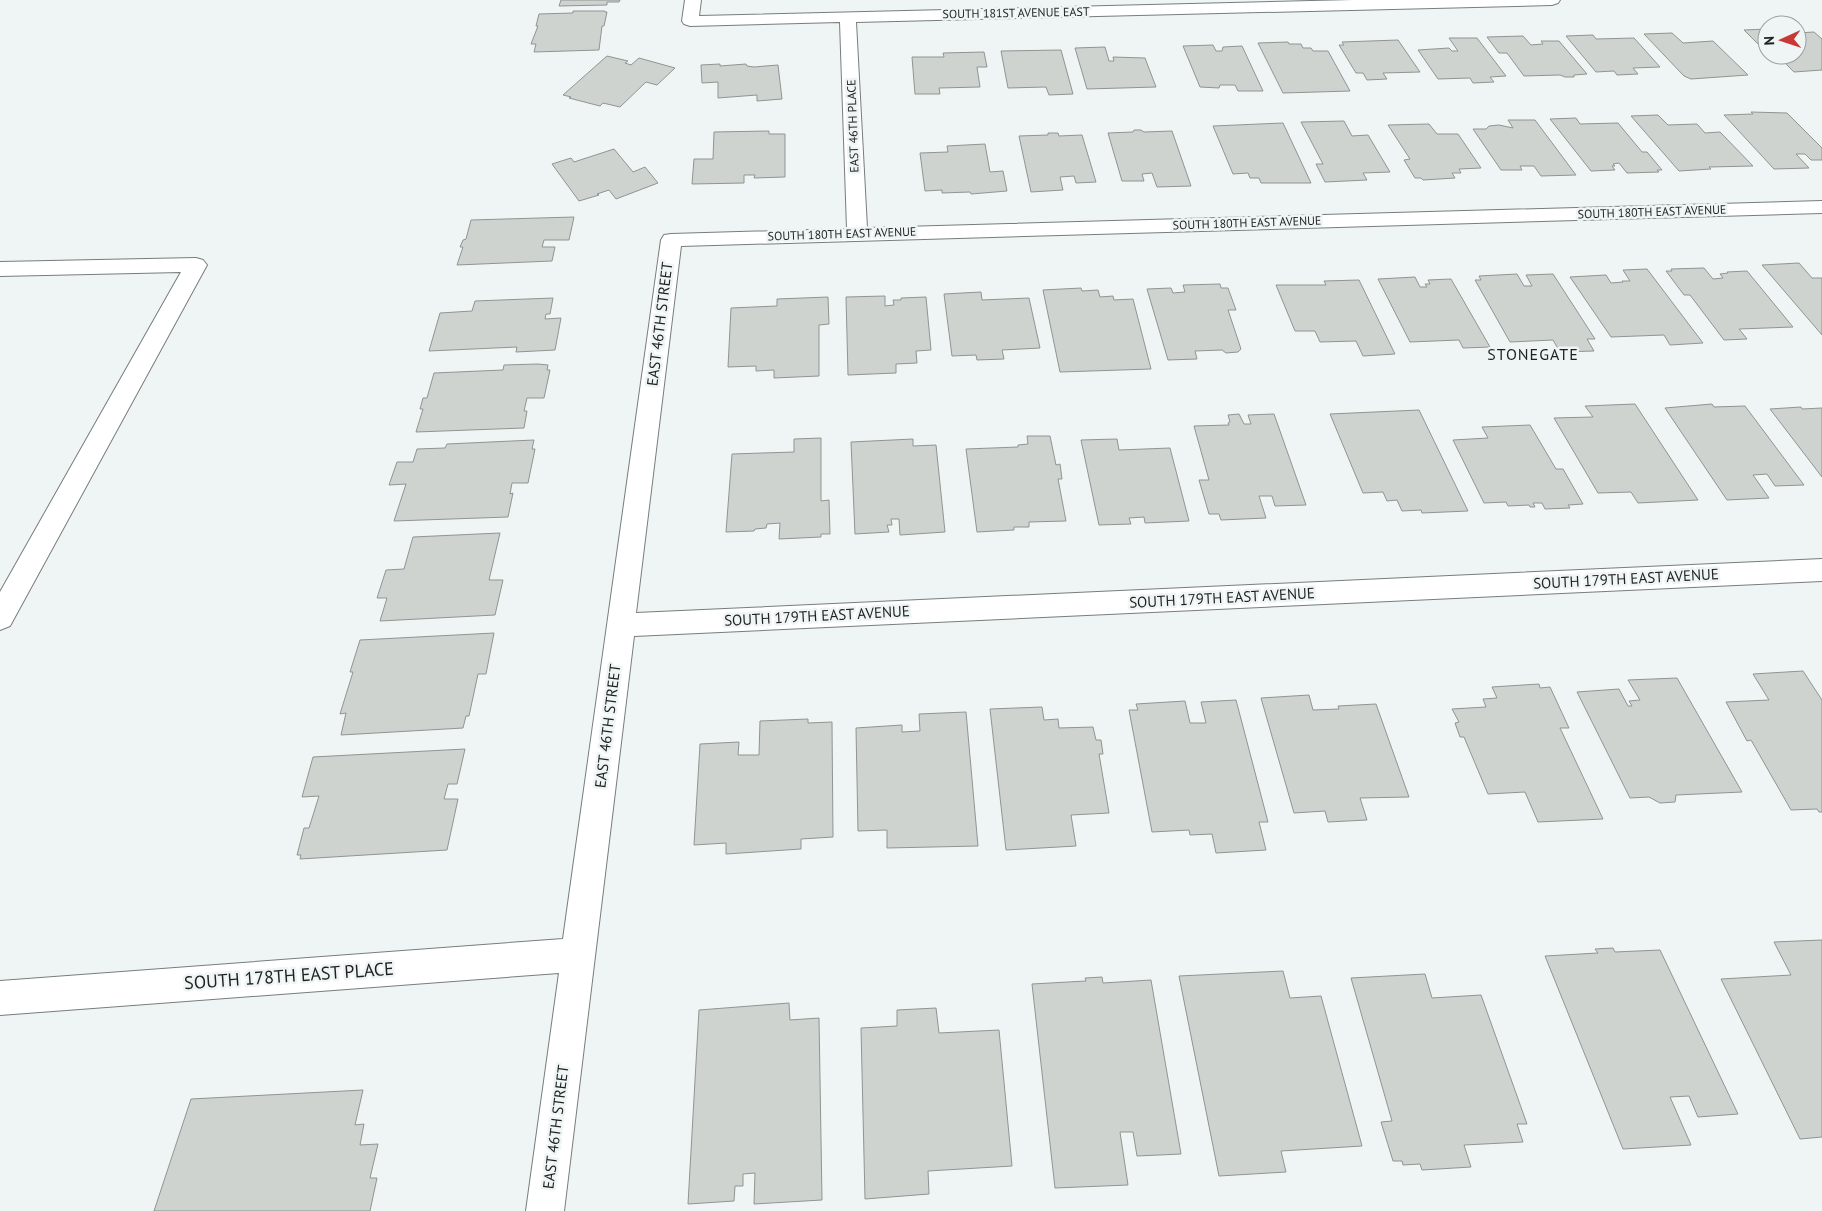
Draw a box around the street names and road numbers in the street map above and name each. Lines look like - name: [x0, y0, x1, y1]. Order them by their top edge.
- street label: SOUTH 181ST AVENUE EAST: [942, 4, 1090, 21]
- street label: EAST 46TH PLACE: [843, 79, 862, 173]
- street label: SOUTH 180TH EAST AVENUE: [1577, 201, 1727, 222]
- street label: SOUTH 180TH EAST AVENUE: [1172, 212, 1322, 233]
- street label: SOUTH 180TH EAST AVENUE: [767, 223, 917, 244]
- street label: EAST 46TH STREET: [642, 260, 677, 387]
- street label: SOUTH 179TH EAST AVENUE: [1533, 564, 1719, 593]
- street label: SOUTH 179TH EAST AVENUE: [1129, 583, 1315, 612]
- street label: SOUTH 179TH EAST AVENUE: [724, 601, 910, 630]
- street label: EAST 46TH STREET: [590, 662, 625, 789]
- street label: SOUTH 178TH EAST PLACE: [183, 957, 395, 994]
- street label: EAST 46TH STREET: [538, 1063, 573, 1190]

